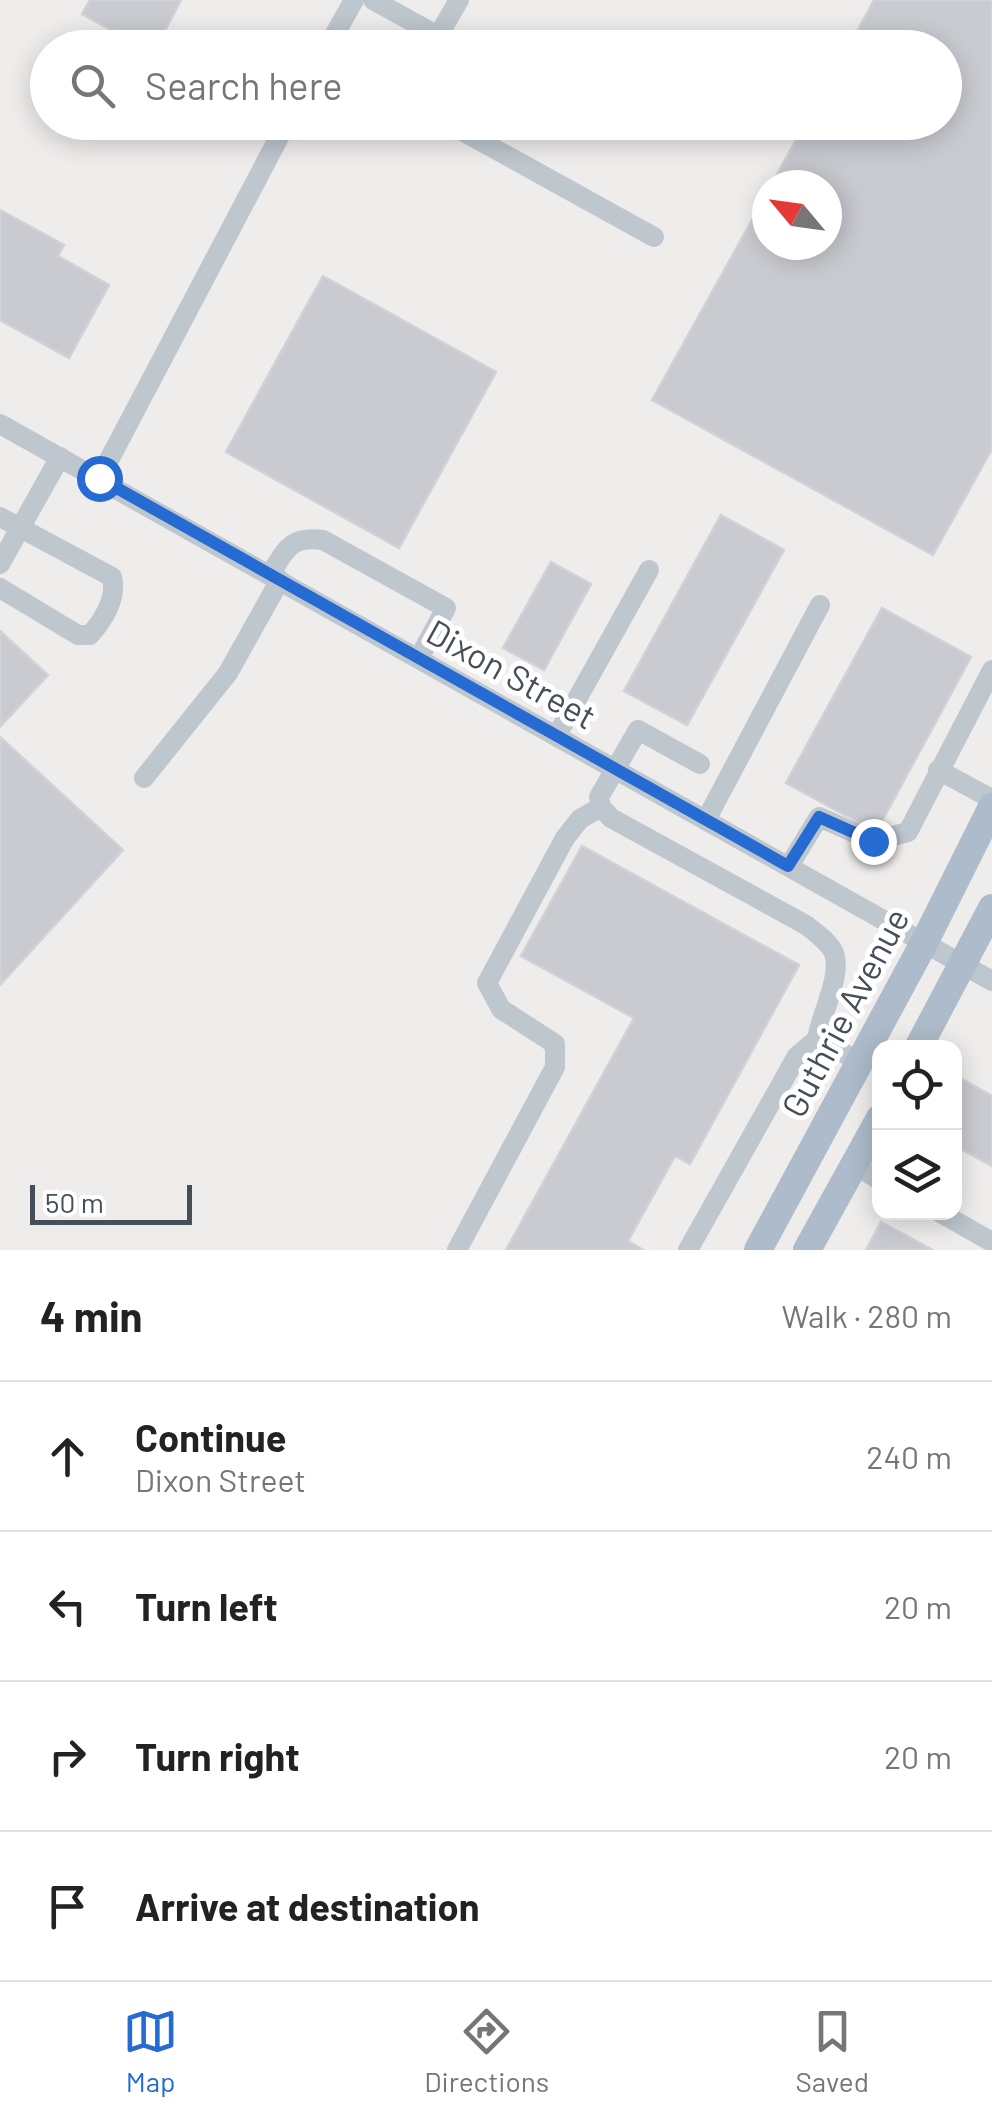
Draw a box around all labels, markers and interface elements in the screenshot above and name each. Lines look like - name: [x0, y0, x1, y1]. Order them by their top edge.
- search box: [30, 30, 962, 140]
- icon: search: [65, 58, 120, 113]
- text: Search here: [145, 62, 343, 108]
- north arrow: [752, 170, 842, 260]
- route start: [77, 456, 123, 502]
- street label: Dixon Street: [420, 609, 604, 737]
- route end: [851, 819, 897, 865]
- street label: Guthrie Avenue: [771, 900, 917, 1124]
- map controls: [872, 1040, 962, 1220]
- button: locate: [872, 1040, 962, 1130]
- button: layers: [872, 1130, 962, 1220]
- scale bar: [30, 1180, 192, 1224]
- text: 50 m: [45, 1185, 104, 1219]
- text: 4 min: [40, 1290, 143, 1340]
- text: Walk · 280 m: [781, 1296, 952, 1334]
- text: Continue: [135, 1414, 286, 1460]
- icon: ahead: [40, 1429, 95, 1484]
- text: 240 m: [866, 1437, 952, 1475]
- text: Dixon Street: [135, 1460, 306, 1498]
- icon: left: [40, 1579, 95, 1634]
- text: Turn left: [135, 1583, 278, 1629]
- text: 20 m: [884, 1587, 952, 1625]
- icon: right: [40, 1729, 95, 1784]
- text: Turn right: [135, 1733, 300, 1779]
- text: 20 m: [884, 1737, 952, 1775]
- icon: arrive: [40, 1879, 95, 1934]
- text: Arrive at destination: [135, 1883, 480, 1929]
- tab: Map: [123, 2004, 178, 2098]
- tab: Directions: [424, 2004, 549, 2098]
- tab: Saved: [795, 2004, 869, 2098]

